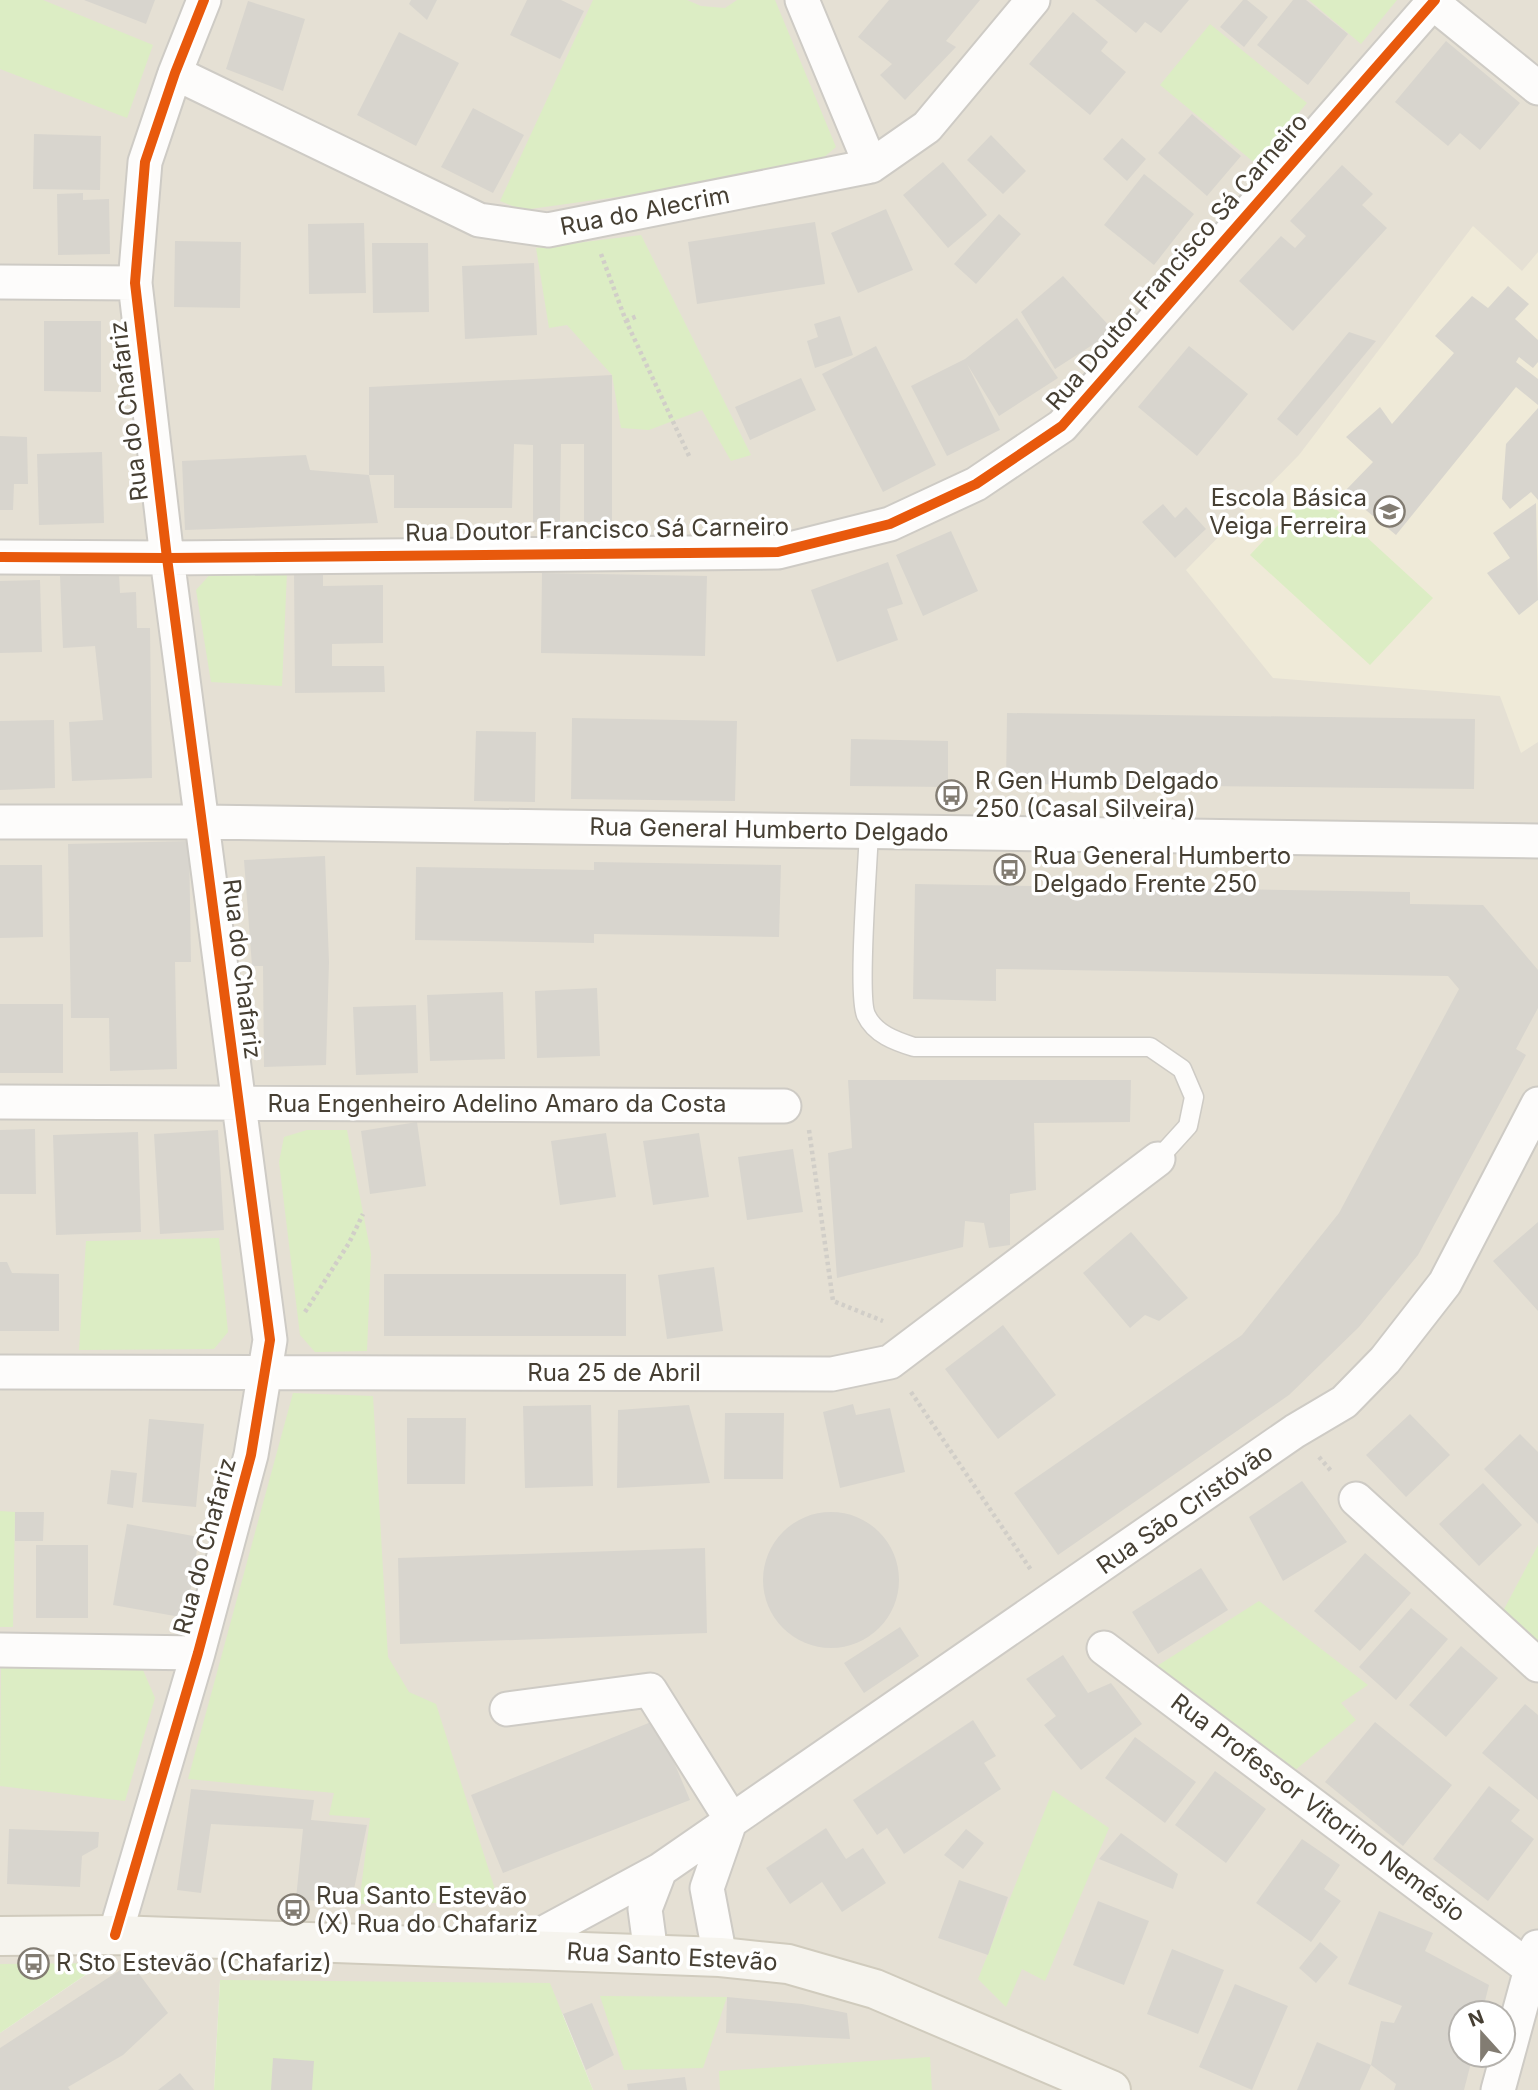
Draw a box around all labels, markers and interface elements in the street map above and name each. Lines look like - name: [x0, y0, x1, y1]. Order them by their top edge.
- street label: Rua Doutor Francisco Sá Carneiro: [1040, 107, 1313, 416]
- street label: Rua do Alecrim: [558, 180, 732, 241]
- street label: Rua do Chafariz: [103, 319, 154, 503]
- place label: Escola Básica Veiga Ferreira: [1209, 483, 1367, 540]
- school or university icon: Escola Básica Veiga Ferreira: [1373, 495, 1407, 529]
- street label: Rua Doutor Francisco Sá Carneiro: [405, 512, 789, 547]
- place label: R Gen Humb Delgado 250 (Casal Silveira): [975, 766, 1219, 823]
- bus stop icon: R Gen Humb Delgado 250 (Casal Silveira): [935, 778, 969, 812]
- street label: Rua General Humberto Delgado: [589, 812, 949, 847]
- place label: Rua General Humberto Delgado Frente 250: [1033, 841, 1291, 898]
- bus stop icon: Rua General Humberto Delgado Frente 250: [993, 853, 1027, 887]
- street label: Rua do Chafariz: [217, 877, 268, 1061]
- street label: Rua Engenheiro Adelino Amaro da Costa: [267, 1089, 727, 1118]
- street label: Rua 25 de Abril: [527, 1358, 701, 1387]
- street label: Rua São Cristóvão: [1091, 1437, 1278, 1580]
- street label: Rua do Chafariz: [167, 1455, 242, 1637]
- street label: Rua Professor Vitorino Nemésio: [1166, 1687, 1471, 1928]
- place label: Rua Santo Estevão (X) Rua do Chafariz: [316, 1881, 538, 1938]
- bus stop icon: Rua Santo Estevão (X) Rua do Chafariz: [276, 1893, 310, 1927]
- street label: Rua Santo Estevão: [566, 1936, 778, 1977]
- bus stop icon: R Sto Estevão (Chafariz): [16, 1946, 50, 1980]
- place label: R Sto Estevão (Chafariz): [56, 1948, 332, 1977]
- north arrow: [1447, 1999, 1517, 2069]
- text: N: [1465, 2005, 1487, 2032]

